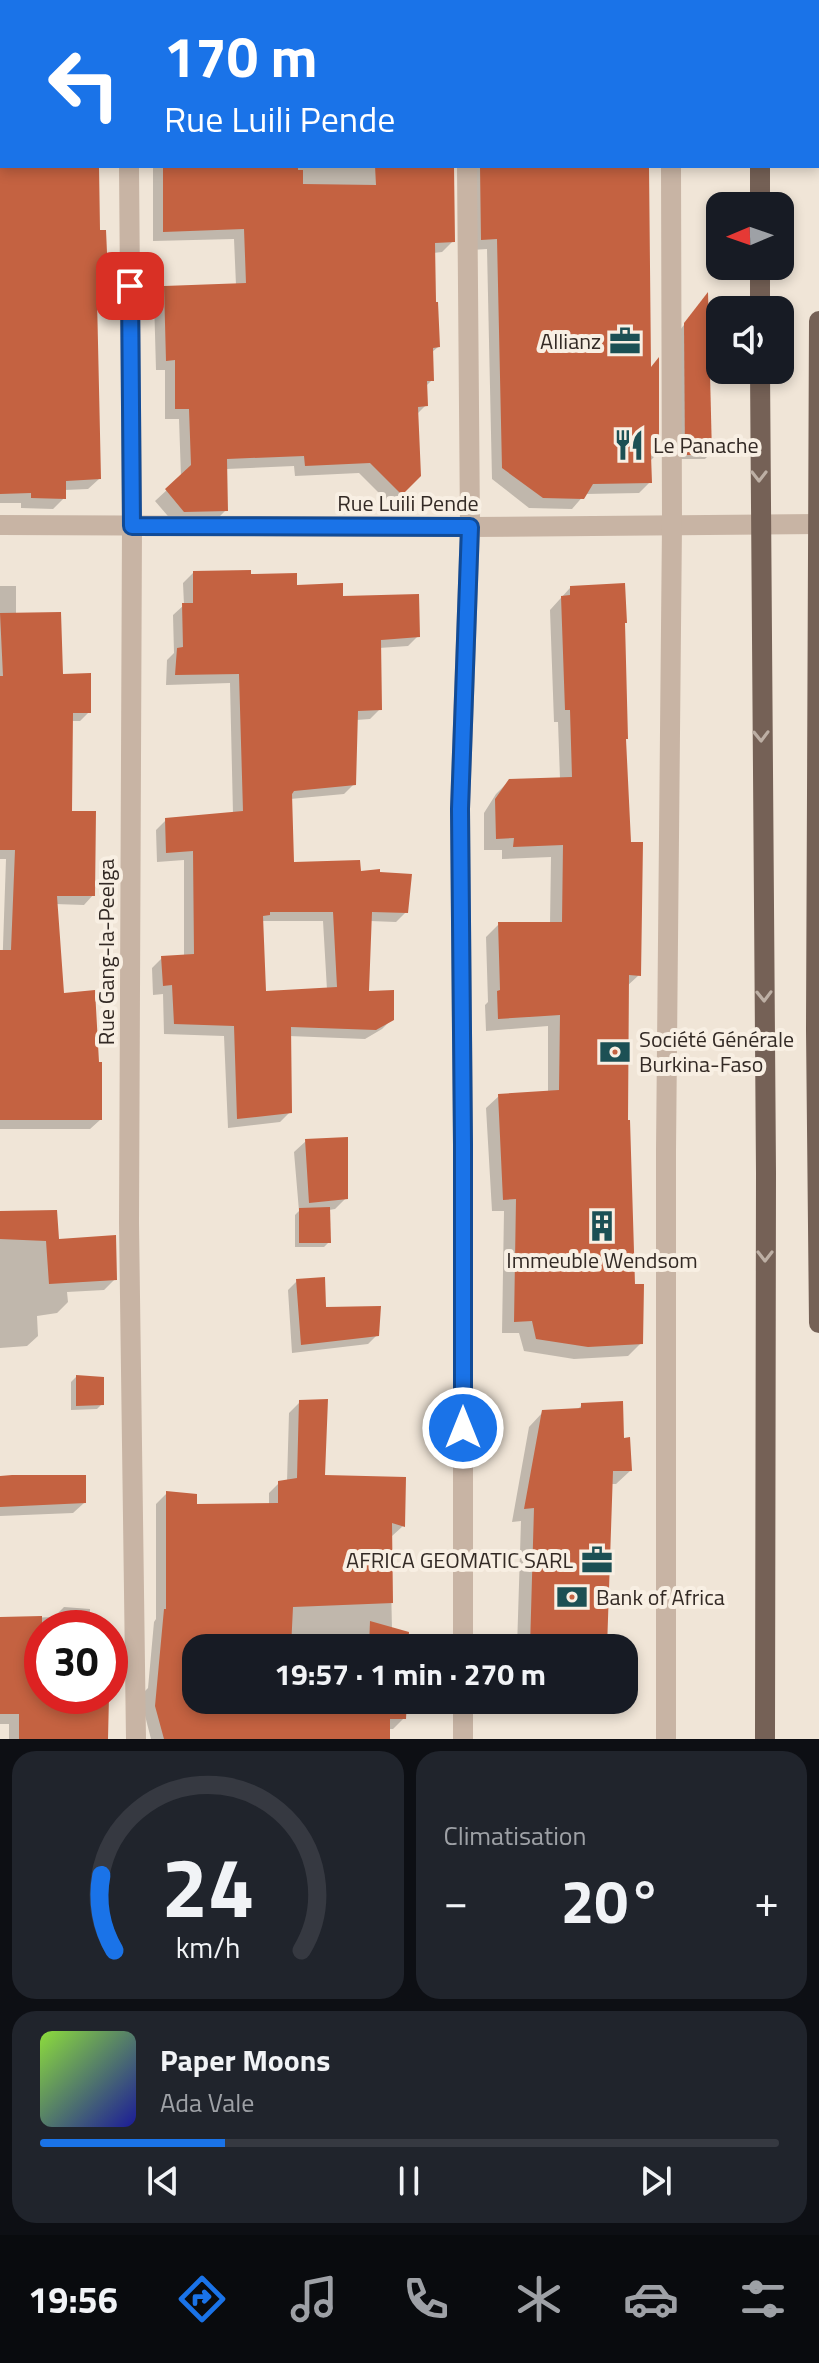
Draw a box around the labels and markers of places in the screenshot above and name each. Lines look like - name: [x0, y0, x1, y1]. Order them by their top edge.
- pin: [96, 252, 164, 320]
- place label: Allianz: [540, 324, 601, 358]
- office icon: Allianz: [608, 324, 642, 358]
- restaurant icon: Le Panache: [612, 428, 646, 462]
- place label: Le Panache: [653, 428, 759, 462]
- place label: Société Générale Burkina-Faso: [639, 1022, 794, 1081]
- bank icon: Société Générale Burkina-Faso: [598, 1035, 632, 1069]
- building icon: Immeuble Wendsom: [585, 1209, 619, 1243]
- place label: Immeuble Wendsom: [506, 1243, 698, 1277]
- place label: AFRICA GEOMATIC SARL: [346, 1543, 573, 1577]
- office icon: AFRICA GEOMATIC SARL: [580, 1543, 614, 1577]
- bank icon: Bank of Africa: [555, 1580, 589, 1614]
- place label: Bank of Africa: [596, 1580, 725, 1614]

